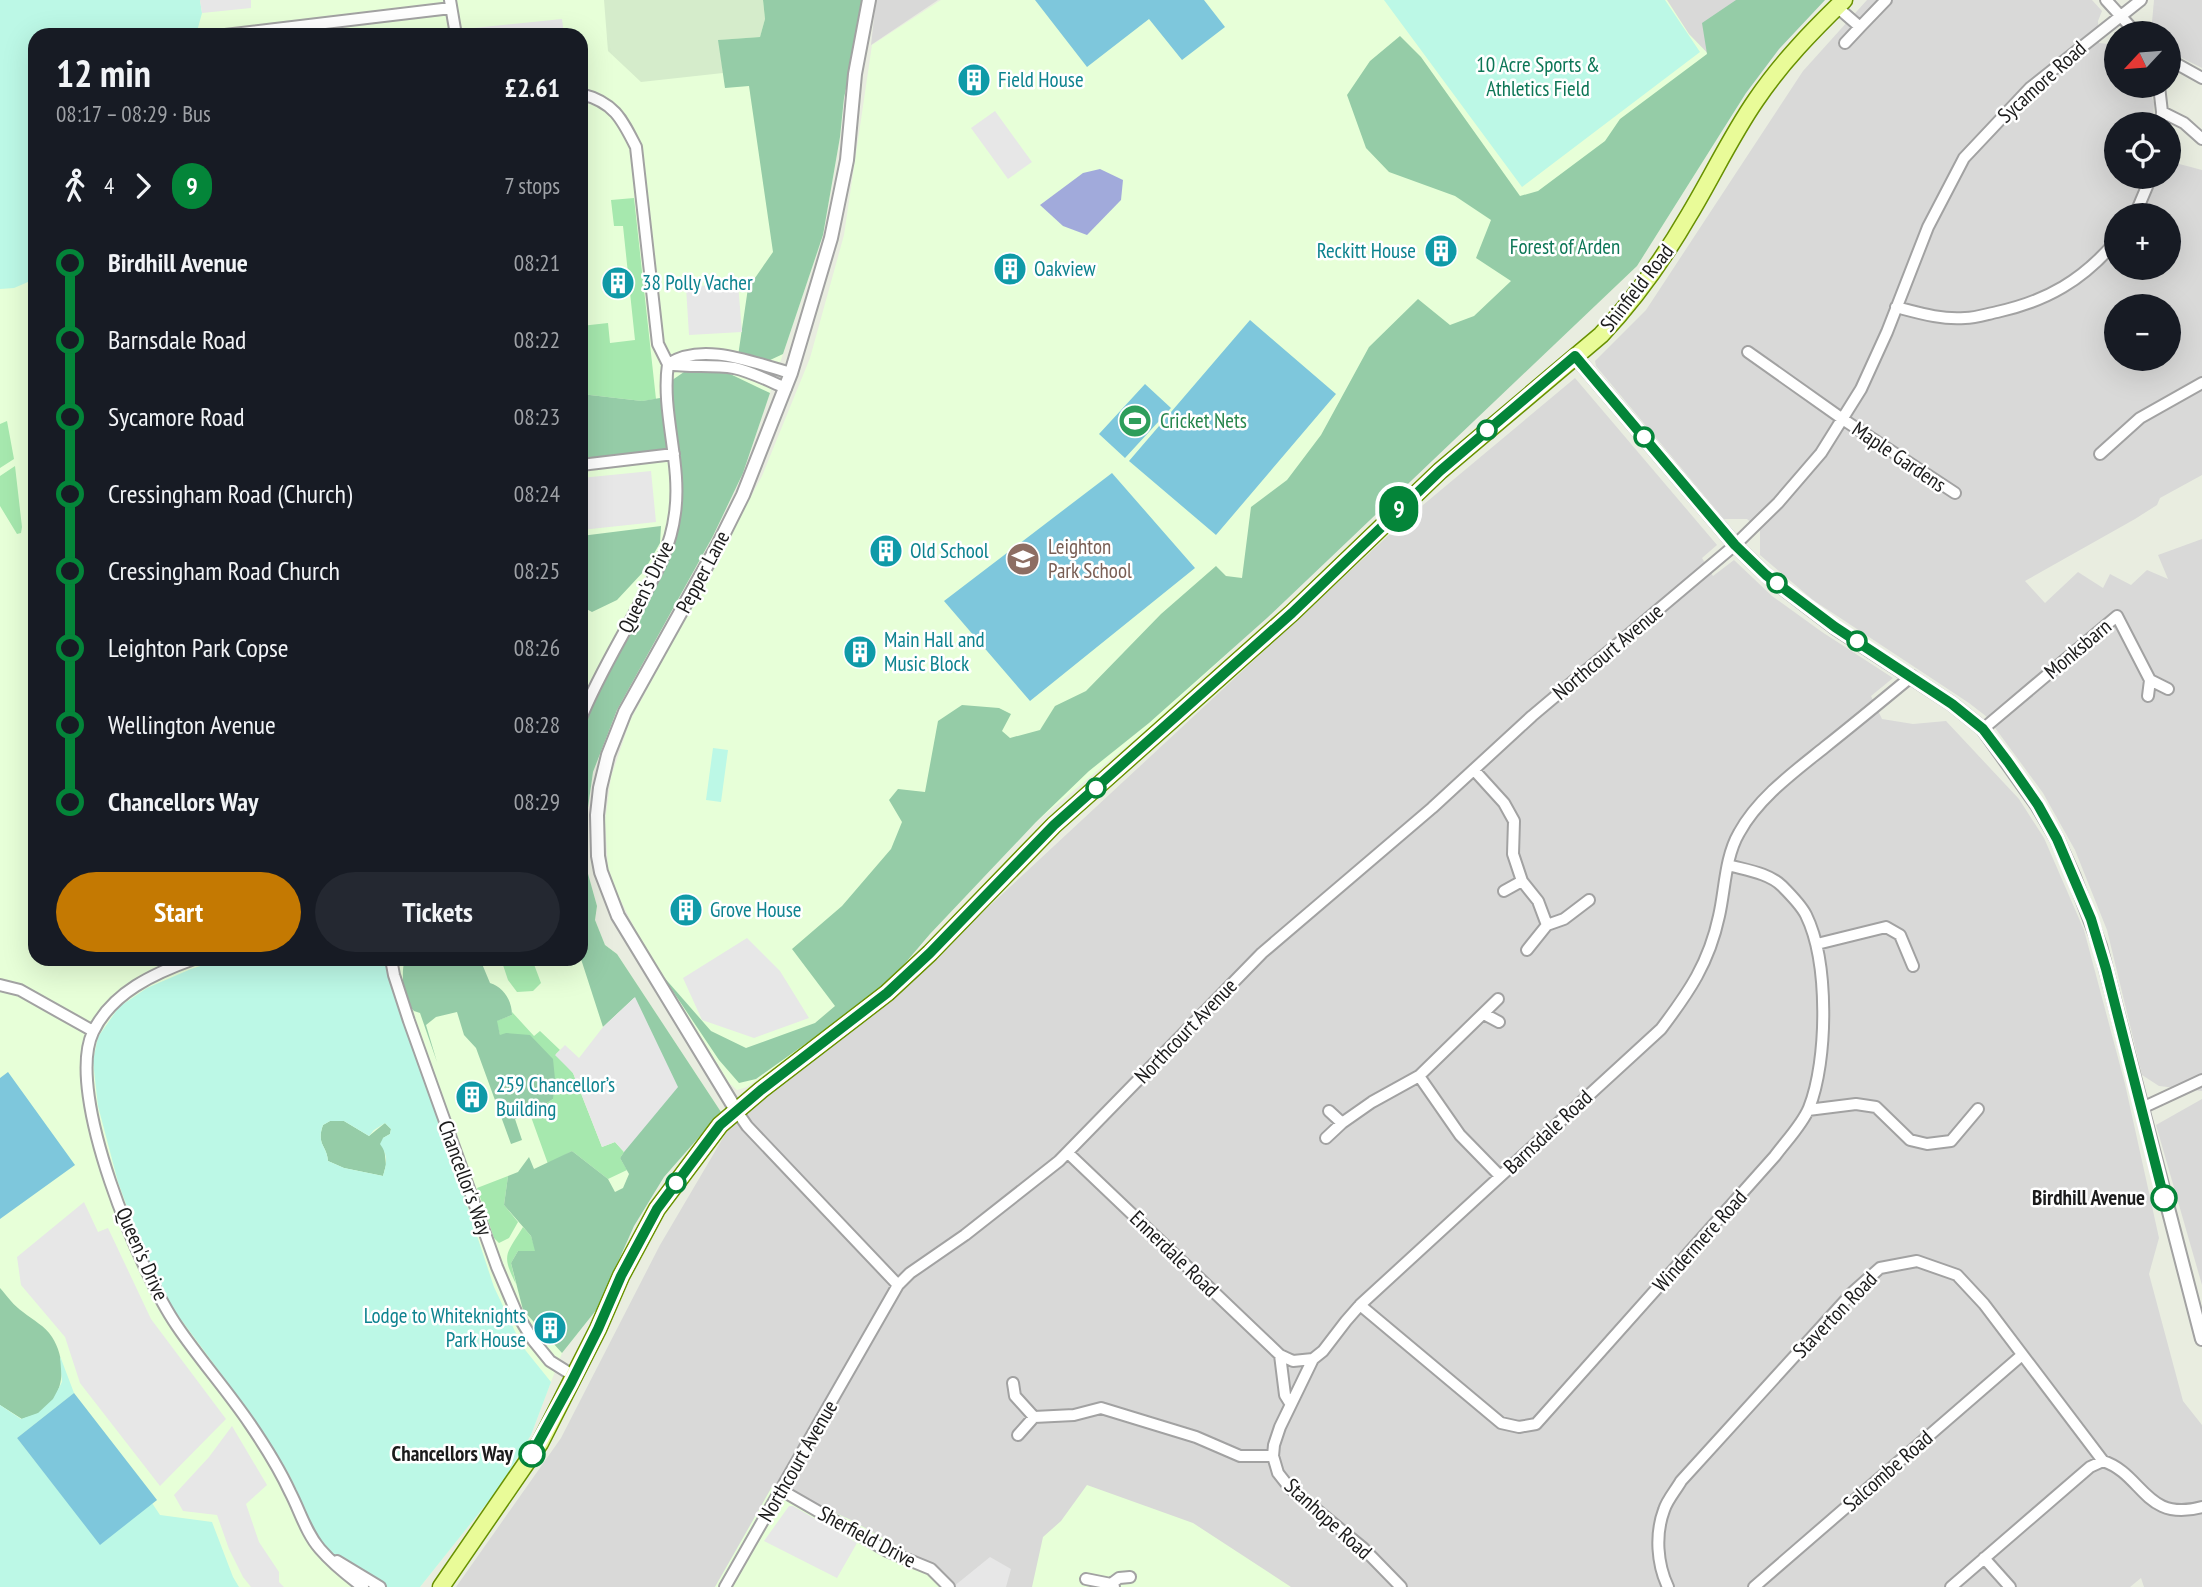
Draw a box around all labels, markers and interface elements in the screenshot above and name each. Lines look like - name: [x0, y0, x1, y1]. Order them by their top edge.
- north arrow: [2104, 21, 2180, 98]
- map controls: [2104, 21, 2181, 371]
- street label: Sycamore Road: [1992, 35, 2092, 129]
- text: 12 min: [56, 48, 151, 97]
- park label: 10 Acre Sports & Athletics Field: [1476, 51, 1600, 102]
- building icon: Field House: [955, 61, 993, 99]
- place label: Field House: [998, 66, 1084, 93]
- text: £2.61: [505, 71, 560, 104]
- text: 08:17 – 08:29 · Bus: [56, 99, 211, 128]
- button: locate: [2104, 112, 2181, 189]
- icon: walk: [56, 167, 94, 205]
- icon: forward: [124, 167, 162, 205]
- text: 9: [186, 170, 198, 201]
- text: 4: [104, 171, 114, 200]
- text: 7 stops: [504, 171, 560, 200]
- button: +: [2104, 203, 2181, 280]
- building icon: Reckitt House: [1422, 232, 1460, 270]
- park label: Forest of Arden: [1510, 233, 1620, 260]
- place label: Reckitt House: [1317, 237, 1416, 264]
- street label: Shinfield Road: [1594, 238, 1679, 337]
- text: Birdhill Avenue: [108, 246, 248, 279]
- text: 08:21: [514, 248, 560, 277]
- building icon: Oakview: [991, 250, 1029, 288]
- place label: Oakview: [1034, 255, 1096, 282]
- building icon: 38 Polly Vacher: [599, 264, 637, 302]
- place label: 38 Polly Vacher: [642, 269, 753, 296]
- button: −: [2104, 294, 2181, 371]
- text: Barnsdale Road: [108, 323, 246, 356]
- text: 08:22: [514, 325, 560, 354]
- text: Sycamore Road: [108, 400, 244, 433]
- text: 08:23: [514, 402, 560, 431]
- sports icon: Cricket Nets: [1116, 402, 1154, 440]
- place label: Cricket Nets: [1160, 407, 1247, 434]
- street label: Maple Gardens: [1847, 415, 1951, 498]
- unlabelled marker: [1477, 420, 1497, 440]
- unlabelled marker: [1634, 427, 1654, 447]
- text: Cressingham Road (Church): [108, 477, 352, 510]
- text: 08:24: [514, 479, 560, 508]
- line badge: 9: [1376, 486, 1422, 532]
- text: 9: [1393, 493, 1405, 524]
- street label: Pepper Lane: [670, 526, 735, 618]
- building icon: Old School: [867, 532, 905, 570]
- place label: Leighton Park School: [1048, 533, 1132, 584]
- street label: Queen's Drive: [612, 536, 679, 637]
- place label: Old School: [910, 537, 989, 564]
- school or university icon: Leighton Park School: [1004, 540, 1042, 578]
- text: Cressingham Road Church: [108, 554, 340, 587]
- text: 08:25: [514, 556, 560, 585]
- unlabelled marker: [1767, 573, 1787, 593]
- street label: Northcourt Avenue: [1547, 598, 1668, 706]
- street label: Monksbarn: [2039, 613, 2117, 684]
- place label: Main Hall and Music Block: [884, 626, 985, 677]
- text: Leighton Park Copse: [108, 631, 289, 664]
- unlabelled marker: [1847, 631, 1867, 651]
- text: 08:26: [514, 633, 560, 662]
- building icon: Main Hall and Music Block: [841, 633, 879, 671]
- text: Wellington Avenue: [108, 708, 276, 741]
- text: 08:28: [514, 710, 560, 739]
- unlabelled marker: [1086, 778, 1106, 798]
- text: Chancellors Way: [108, 785, 258, 818]
- text: 08:29: [514, 787, 560, 816]
- button: Start: [56, 872, 301, 952]
- button: Tickets: [315, 872, 560, 952]
- building icon: Grove House: [667, 891, 705, 929]
- place label: Grove House: [710, 896, 801, 923]
- street label: Northcourt Avenue: [1129, 972, 1243, 1089]
- place label: 259 Chancellor’s Building: [496, 1071, 615, 1122]
- building icon: 259 Chancellor’s Building: [453, 1078, 491, 1116]
- street label: Barnsdale Road: [1498, 1084, 1598, 1180]
- street label: Chancellor's Way: [432, 1117, 499, 1239]
- unlabelled marker: [666, 1173, 686, 1193]
- street label: Windermere Road: [1647, 1184, 1753, 1297]
- place label: Birdhill Avenue: [2032, 1184, 2145, 1211]
- marker: Birdhill Avenue: [2151, 1185, 2177, 1211]
- street label: Queen's Drive: [110, 1203, 175, 1305]
- street label: Ennerdale Road: [1124, 1205, 1224, 1303]
- street label: Staverton Road: [1787, 1266, 1883, 1364]
- place label: Lodge to Whiteknights Park House: [364, 1302, 526, 1353]
- building icon: Lodge to Whiteknights Park House: [531, 1309, 569, 1347]
- street label: Northcourt Avenue: [752, 1395, 843, 1526]
- street label: Salcombe Road: [1837, 1424, 1938, 1517]
- place label: Chancellors Way: [392, 1440, 514, 1467]
- marker: Chancellors Way: [519, 1441, 545, 1467]
- street label: Stanhope Road: [1279, 1472, 1378, 1565]
- street label: Sherfield Drive: [814, 1499, 921, 1574]

